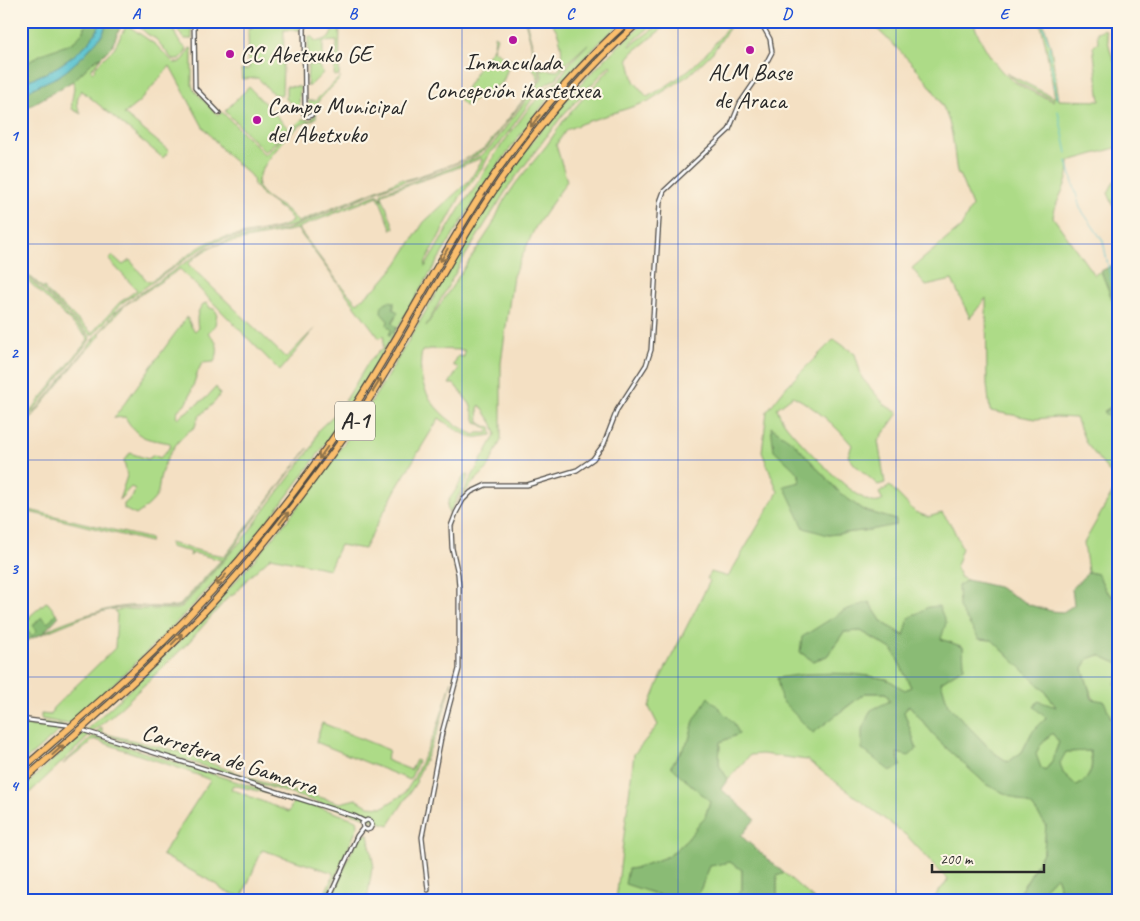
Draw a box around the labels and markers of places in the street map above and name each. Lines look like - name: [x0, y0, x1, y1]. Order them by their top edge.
- marker: Inmaculada Concepción ikastetxea: [507, 34, 519, 46]
- place label: CC Abetxuko GE: [240, 39, 375, 69]
- marker: ALM Base de Araca: [744, 44, 756, 56]
- place label: Inmaculada Concepción ikastetxea: [426, 47, 602, 105]
- marker: CC Abetxuko GE: [224, 48, 236, 60]
- place label: ALM Base de Araca: [708, 57, 794, 115]
- place label: Campo Municipal del Abetxuko: [267, 91, 407, 149]
- marker: Campo Municipal del Abetxuko: [251, 114, 263, 126]

